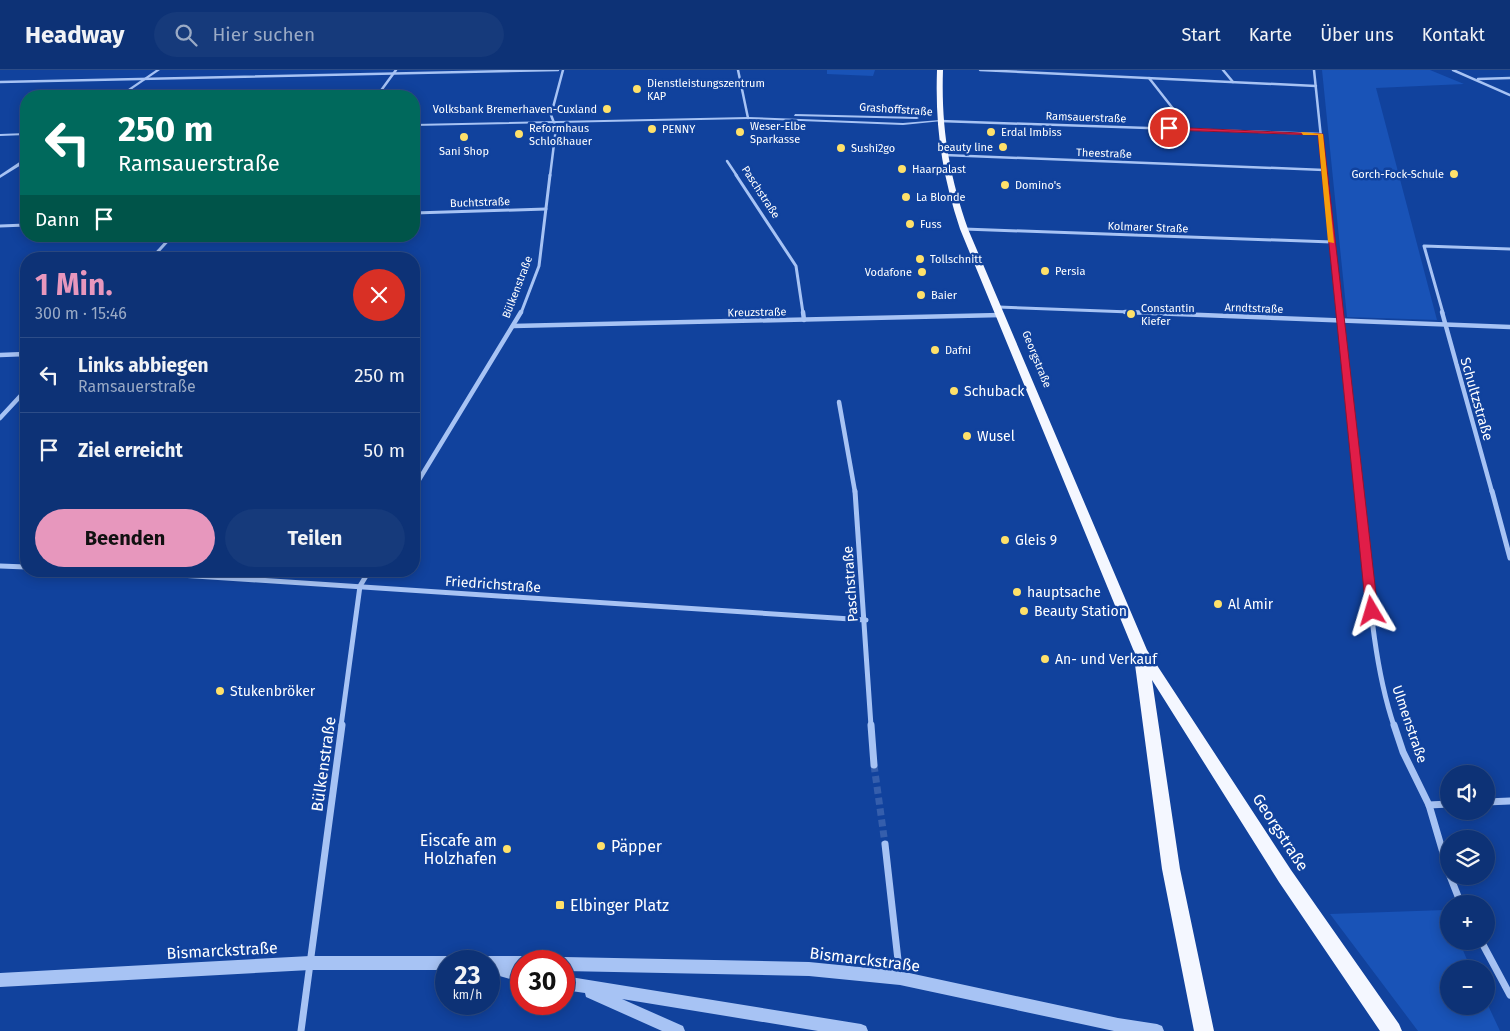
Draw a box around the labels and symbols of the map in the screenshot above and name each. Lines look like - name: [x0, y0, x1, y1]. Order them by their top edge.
- place label: Dienstleistungszentrum KAP: [647, 77, 765, 103]
- marker: Dienstleistungszentrum KAP: [631, 83, 643, 95]
- street label: Grashoffstraße: [859, 100, 933, 119]
- place label: Volksbank Bremerhaven-Cuxland: [433, 103, 597, 116]
- marker: Volksbank Bremerhaven-Cuxland: [601, 103, 613, 115]
- pin: [1148, 107, 1190, 149]
- street label: Ramsauerstraße: [1045, 110, 1127, 125]
- place label: Weser-Elbe Sparkasse: [750, 120, 806, 146]
- place label: Reformhaus Schloßhauer: [529, 122, 593, 148]
- marker: PENNY: [646, 123, 658, 135]
- place label: PENNY: [662, 123, 695, 136]
- marker: Weser-Elbe Sparkasse: [734, 126, 746, 138]
- marker: Erdal Imbiss: [985, 126, 997, 138]
- place label: Erdal Imbiss: [1001, 126, 1062, 139]
- marker: Reformhaus Schloßhauer: [513, 128, 525, 140]
- marker: Sani Shop: [458, 131, 470, 143]
- place label: beauty line: [937, 141, 993, 154]
- marker: beauty line: [997, 141, 1009, 153]
- marker: Sushi2go: [835, 142, 847, 154]
- place label: Sushi2go: [851, 142, 895, 155]
- place label: Sani Shop: [439, 145, 489, 158]
- street label: Theestraße: [1076, 146, 1132, 161]
- marker: Haarpalast: [896, 163, 908, 175]
- place label: Haarpalast: [912, 163, 966, 176]
- street label: Paschstraße: [739, 164, 782, 221]
- place label: Gorch-Fock-Schule: [1351, 168, 1444, 181]
- marker: Gorch-Fock-Schule: [1448, 168, 1460, 180]
- marker: Domino's: [999, 179, 1011, 191]
- place label: Domino's: [1015, 179, 1061, 192]
- marker: La Blonde: [900, 191, 912, 203]
- place label: La Blonde: [916, 191, 966, 204]
- street label: Buchtstraße: [450, 195, 510, 210]
- marker: Fuss: [904, 218, 916, 230]
- place label: Fuss: [920, 218, 942, 231]
- street label: Kolmarer Straße: [1107, 220, 1189, 235]
- marker: Tollschnitt: [914, 253, 926, 265]
- place label: Tollschnitt: [930, 253, 982, 266]
- street label: Bülkenstraße: [500, 254, 535, 320]
- marker: Persia: [1039, 265, 1051, 277]
- place label: Persia: [1055, 265, 1085, 278]
- place label: Vodafone: [865, 266, 912, 279]
- marker: Vodafone: [916, 266, 928, 278]
- marker: Baier: [915, 289, 927, 301]
- place label: Baier: [931, 289, 958, 302]
- street label: Arndtstraße: [1224, 301, 1284, 316]
- place label: Constantin Kiefer: [1141, 302, 1195, 328]
- street label: Kreuzstraße: [727, 305, 787, 320]
- marker: Constantin Kiefer: [1125, 308, 1137, 320]
- street label: Georgstraße: [1019, 329, 1054, 390]
- marker: Dafni: [929, 344, 941, 356]
- place label: Dafni: [945, 344, 971, 357]
- street label: Schultzstraße: [1457, 356, 1497, 443]
- place label: Schuback: [964, 383, 1025, 400]
- marker: Schuback: [948, 385, 960, 397]
- place label: Wusel: [977, 428, 1015, 445]
- marker: Wusel: [961, 430, 973, 442]
- place label: Gleis 9: [1015, 532, 1057, 549]
- marker: Gleis 9: [999, 534, 1011, 546]
- street label: Paschstraße: [839, 545, 862, 623]
- street label: Friedrichstraße: [444, 573, 541, 596]
- place label: hauptsache: [1027, 584, 1101, 601]
- position arrow: [1345, 584, 1397, 636]
- marker: hauptsache: [1011, 586, 1023, 598]
- place label: Al Amir: [1228, 596, 1274, 613]
- marker: Al Amir: [1212, 598, 1224, 610]
- place label: Beauty Station: [1034, 603, 1127, 620]
- marker: Beauty Station: [1018, 605, 1030, 617]
- place label: An- und Verkauf: [1055, 651, 1158, 668]
- marker: An- und Verkauf: [1039, 653, 1051, 665]
- place label: Stukenbröker: [230, 683, 316, 700]
- street label: Ulmenstraße: [1388, 683, 1431, 765]
- marker: Stukenbröker: [214, 685, 226, 697]
- street label: Bülkenstraße: [307, 715, 340, 813]
- street label: Georgstraße: [1249, 790, 1313, 874]
- place label: Eiscafe am Holzhafen: [420, 831, 497, 868]
- place label: Päpper: [611, 837, 663, 856]
- marker: Päpper: [595, 840, 607, 852]
- marker: Eiscafe am Holzhafen: [501, 843, 513, 855]
- place label: Elbinger Platz: [570, 896, 669, 915]
- marker: Elbinger Platz: [554, 899, 566, 911]
- street label: Bismarckstraße: [166, 938, 278, 963]
- street label: Bismarckstraße: [809, 943, 921, 976]
- speed limit sign: 30: [510, 950, 575, 1015]

